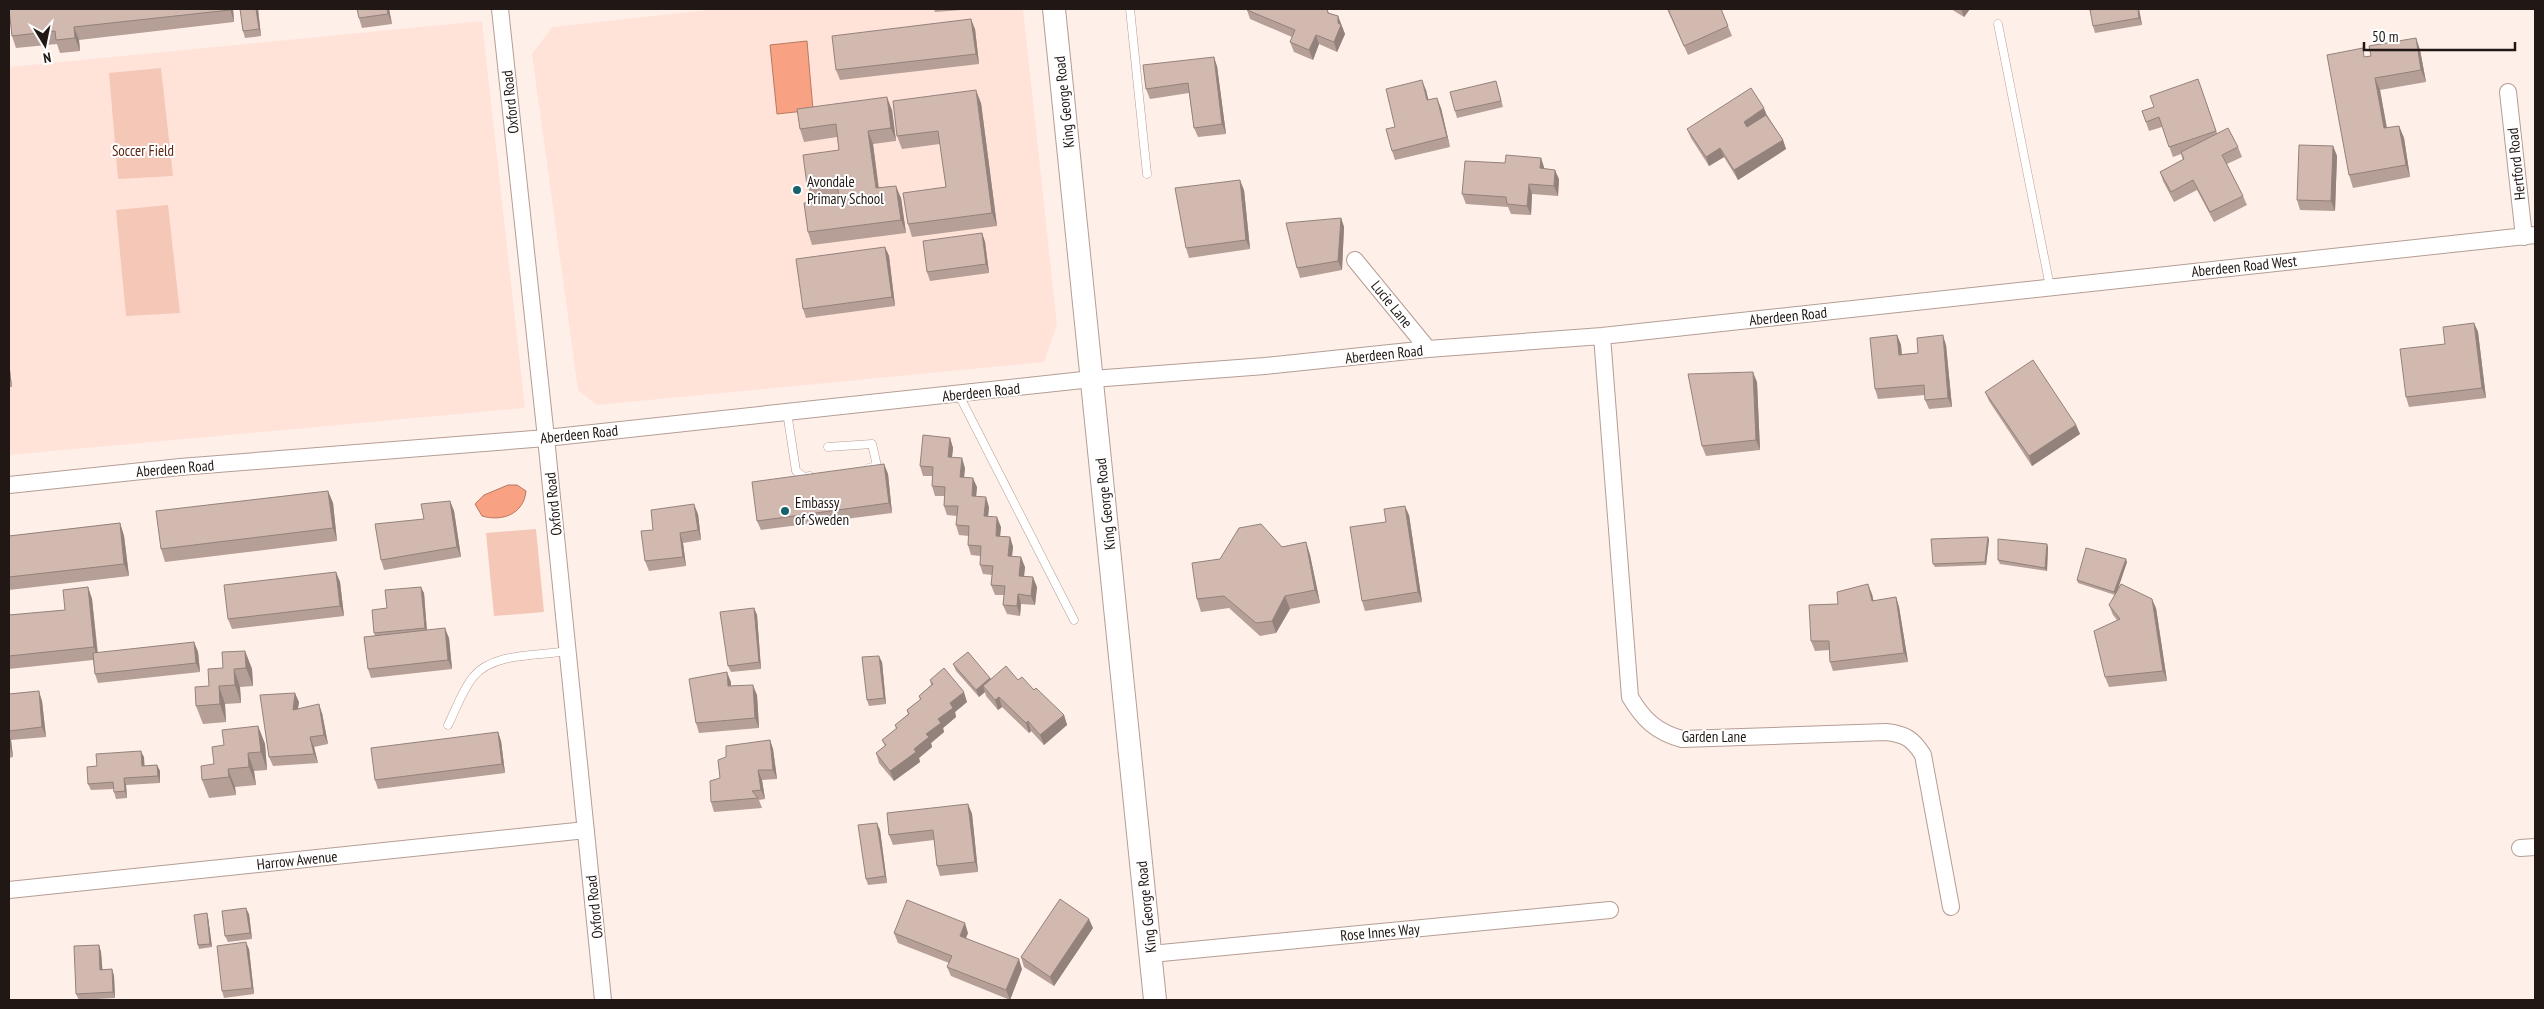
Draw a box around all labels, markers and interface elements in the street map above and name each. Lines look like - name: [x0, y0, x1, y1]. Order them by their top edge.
- north arrow: [20, 20, 70, 70]
- scale bar: [2364, 20, 2515, 52]
- text: 50 m: [2372, 27, 2398, 46]
- text: N: [42, 48, 53, 67]
- street label: King George Road: [1050, 55, 1078, 149]
- street label: Oxford Road: [497, 69, 523, 135]
- street label: Hertford Road: [2503, 127, 2529, 201]
- park label: Soccer Field: [112, 141, 174, 160]
- place label: Avondale Primary School: [807, 172, 884, 208]
- marker: Avondale Primary School: [791, 184, 803, 196]
- street label: Aberdeen Road West: [2190, 251, 2298, 281]
- street label: Lucie Lane: [1367, 277, 1417, 331]
- street label: Aberdeen Road: [1748, 302, 1828, 330]
- street label: Aberdeen Road: [1344, 340, 1424, 368]
- street label: Aberdeen Road: [941, 378, 1021, 406]
- street label: Aberdeen Road: [539, 420, 619, 448]
- street label: Aberdeen Road: [135, 455, 215, 481]
- street label: King George Road: [1091, 457, 1119, 551]
- street label: Oxford Road: [540, 471, 566, 537]
- place label: Embassy of Sweden: [795, 493, 849, 529]
- marker: Embassy of Sweden: [779, 505, 791, 517]
- street label: Garden Lane: [1682, 727, 1746, 746]
- street label: Harrow Awenue: [256, 846, 338, 874]
- street label: King George Road: [1132, 860, 1160, 954]
- street label: Oxford Road: [581, 874, 607, 940]
- street label: Rose Innes Way: [1340, 919, 1421, 945]

